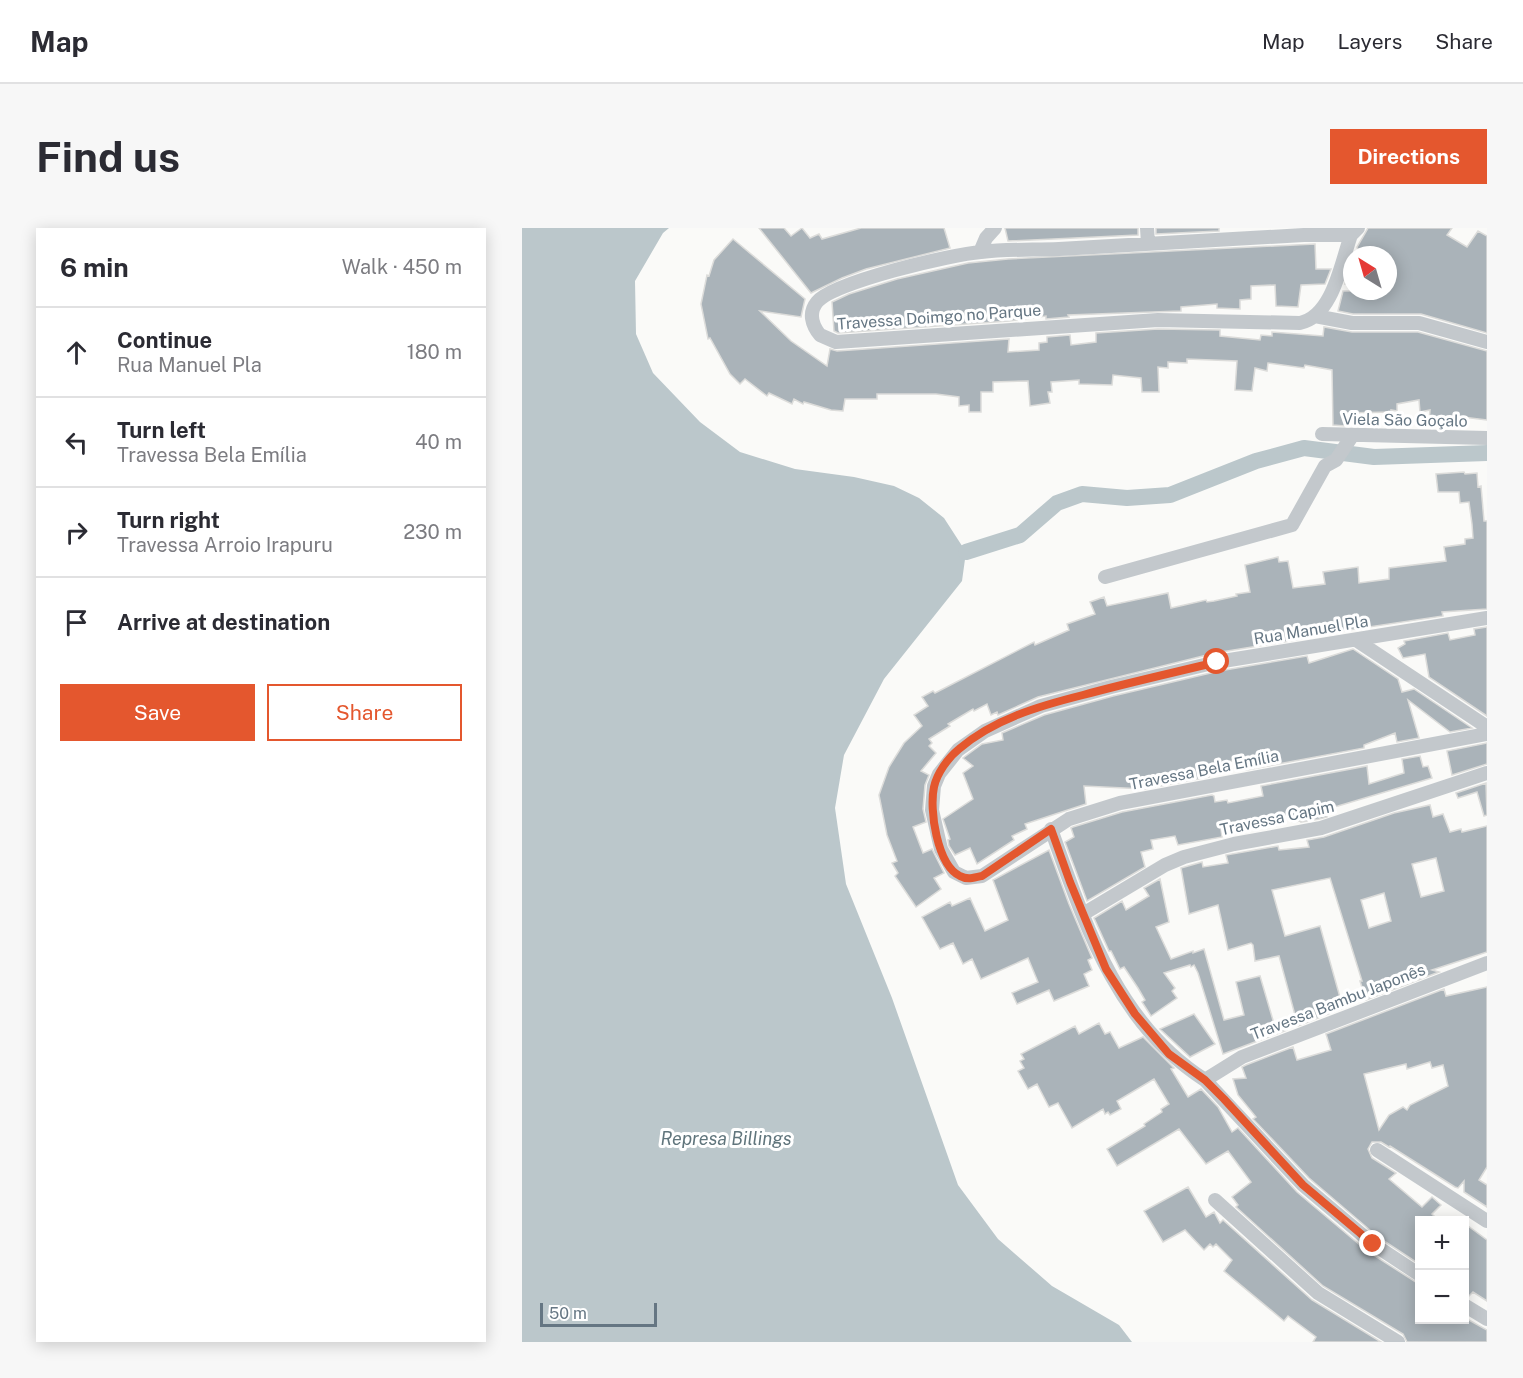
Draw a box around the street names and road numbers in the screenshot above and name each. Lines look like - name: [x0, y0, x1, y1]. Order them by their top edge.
- street label: Travessa Doimgo no Parque: [836, 300, 1042, 334]
- street label: Viela São Goçalo: [1342, 409, 1468, 431]
- street label: Rua Manuel Pla: [1252, 612, 1370, 648]
- street label: Travessa Bela Emília: [1128, 746, 1280, 794]
- street label: Travessa Capim: [1218, 797, 1336, 839]
- street label: Travessa Bambu Japonês: [1248, 960, 1428, 1044]

